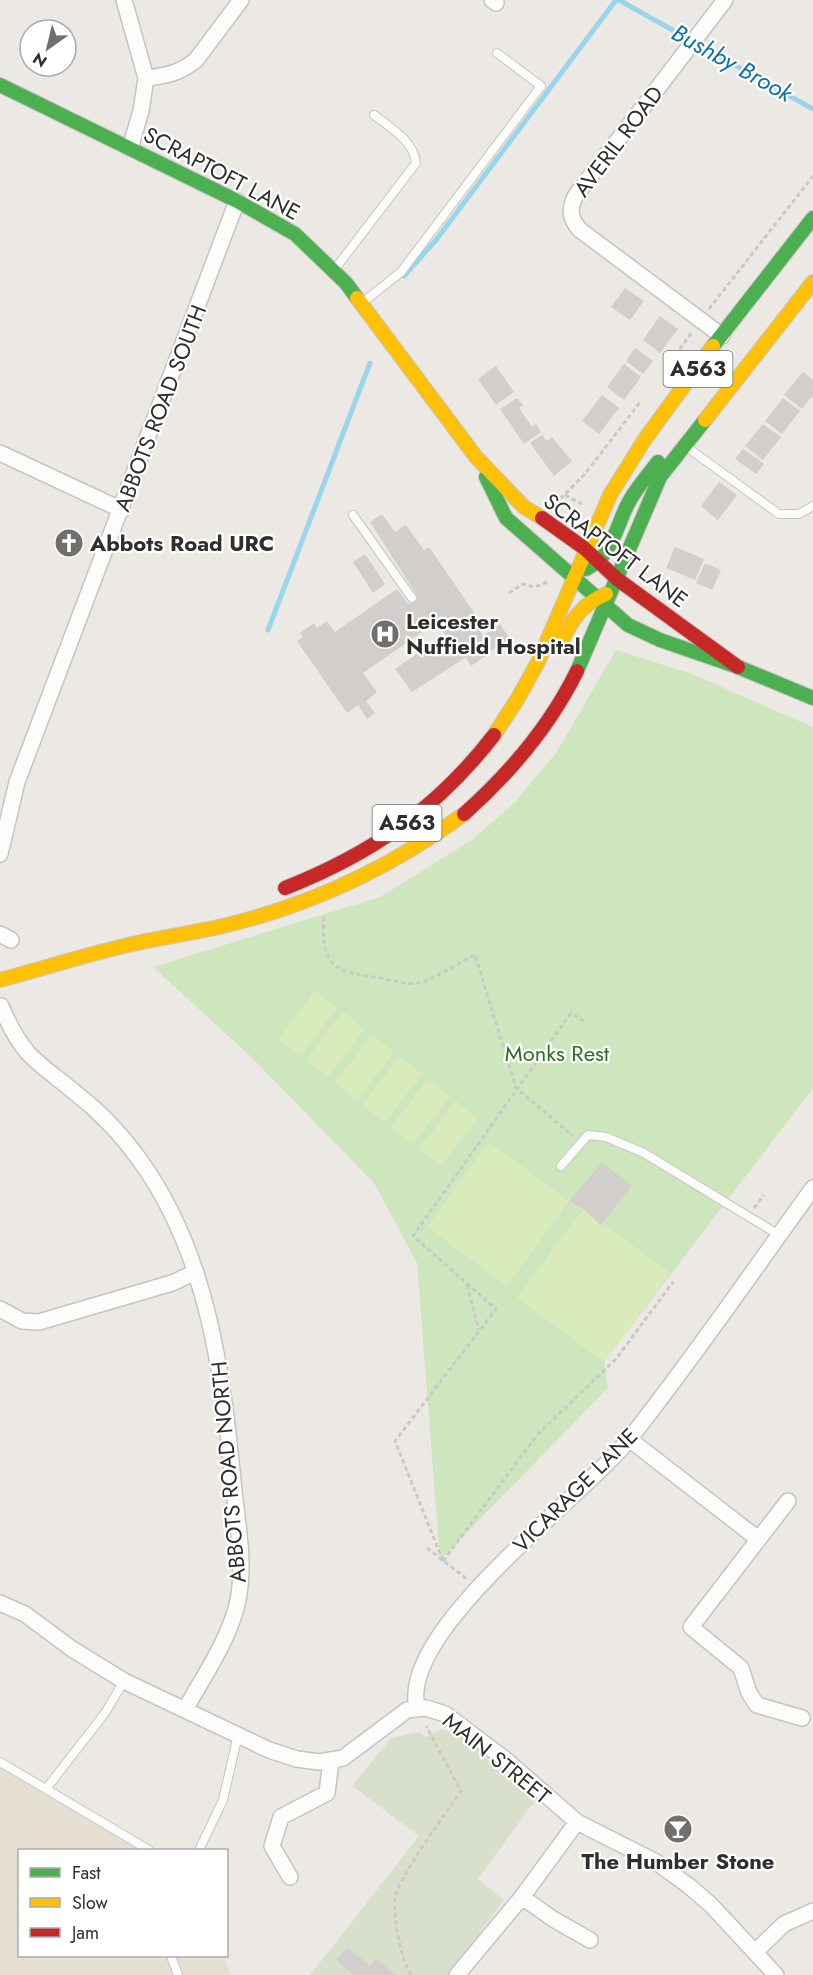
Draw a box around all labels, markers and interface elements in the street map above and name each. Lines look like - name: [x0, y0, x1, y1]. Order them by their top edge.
- water label: Bushby Brook: [665, 15, 801, 111]
- north arrow: [18, 18, 78, 78]
- text: N: [28, 47, 52, 73]
- street label: AVERIL ROAD: [566, 79, 670, 203]
- street label: SCRAPTOFT LANE: [138, 118, 306, 228]
- street label: ABBOTS ROAD SOUTH: [106, 300, 214, 516]
- road number: A563: [664, 351, 732, 387]
- street label: SCRAPTOFT LANE: [537, 485, 695, 615]
- church icon: Abbots Road URC: [53, 527, 85, 559]
- place label: Abbots Road URC: [89, 527, 274, 559]
- place label: Leicester Nuffield Hospital: [406, 605, 581, 662]
- hospital icon: Leicester Nuffield Hospital: [369, 618, 401, 650]
- road number: A563: [372, 805, 442, 841]
- park label: Monks Rest: [505, 1037, 610, 1069]
- street label: ABBOTS ROAD NORTH: [202, 1360, 254, 1584]
- street label: VICARAGE LANE: [505, 1420, 645, 1560]
- street label: MAIN STREET: [436, 1705, 558, 1812]
- bar icon: The Humber Stone: [662, 1813, 694, 1845]
- place label: The Humber Stone: [582, 1845, 774, 1877]
- legend: [18, 1849, 228, 1957]
- text: Fast: [72, 1860, 101, 1886]
- text: Slow: [72, 1890, 109, 1916]
- text: Jam: [70, 1920, 99, 1946]

